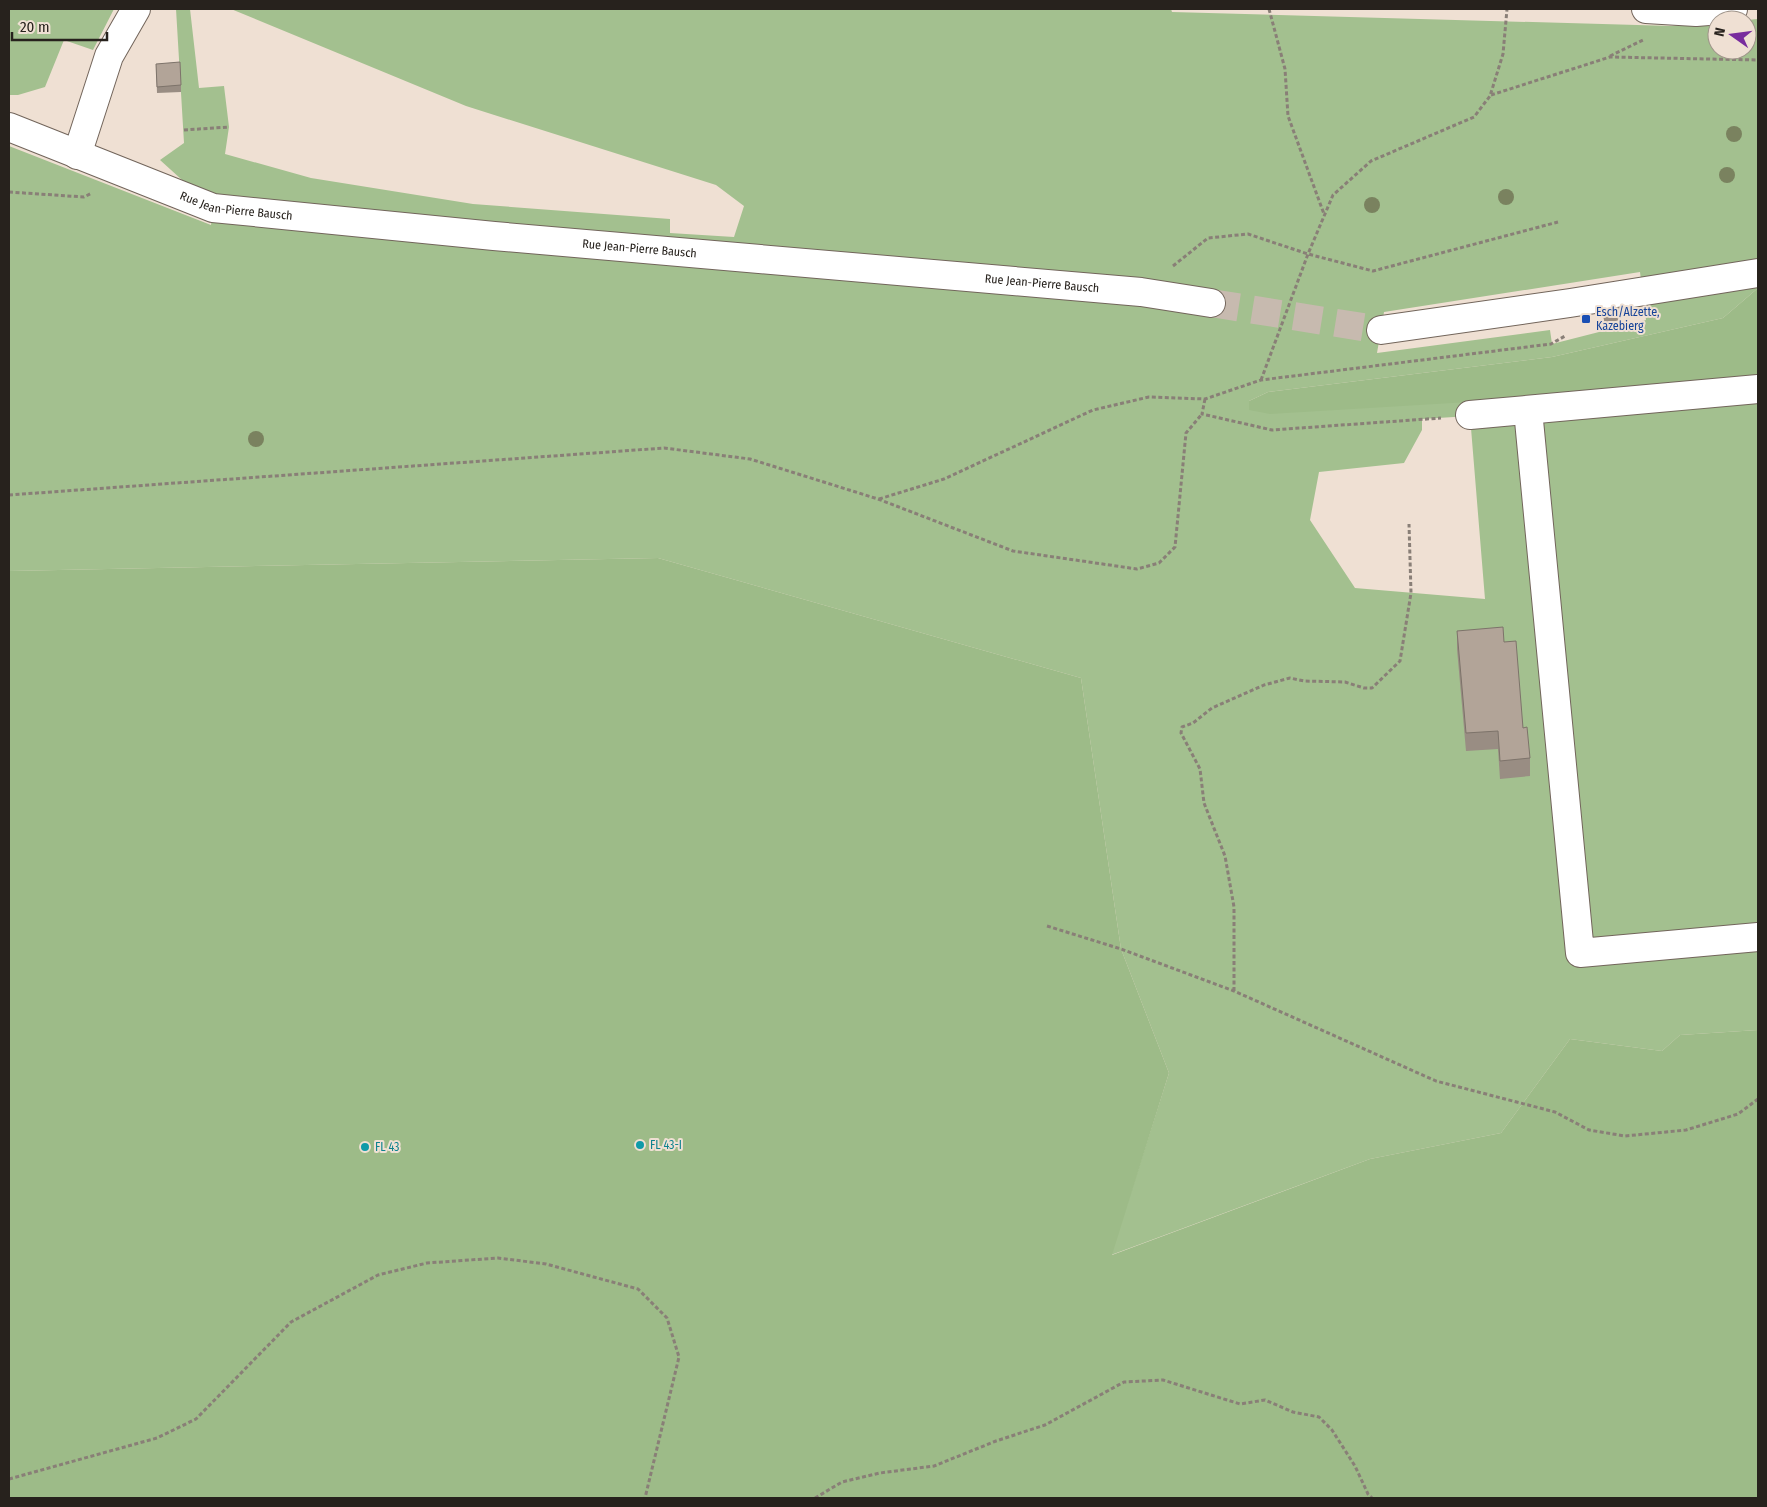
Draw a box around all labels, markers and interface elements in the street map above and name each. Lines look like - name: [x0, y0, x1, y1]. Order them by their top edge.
- scale bar: [12, 10, 108, 42]
- north arrow: [1707, 10, 1757, 60]
- text: 20 m: [20, 18, 50, 36]
- text: N: [1711, 26, 1729, 38]
- street label: Rue Jean-Pierre Bausch: [178, 189, 293, 223]
- street label: Rue Jean-Pierre Bausch: [582, 237, 697, 261]
- street label: Rue Jean-Pierre Bausch: [984, 272, 1100, 295]
- place label: Esch/Alzette, Kazebierg: [1596, 305, 1660, 333]
- marker: Esch/Alzette, Kazebierg: [1580, 313, 1592, 325]
- place label: FL 43-I: [650, 1138, 682, 1152]
- marker: FL 43-I: [634, 1139, 646, 1151]
- place label: FL 43: [375, 1140, 399, 1154]
- marker: FL 43: [359, 1141, 371, 1153]

